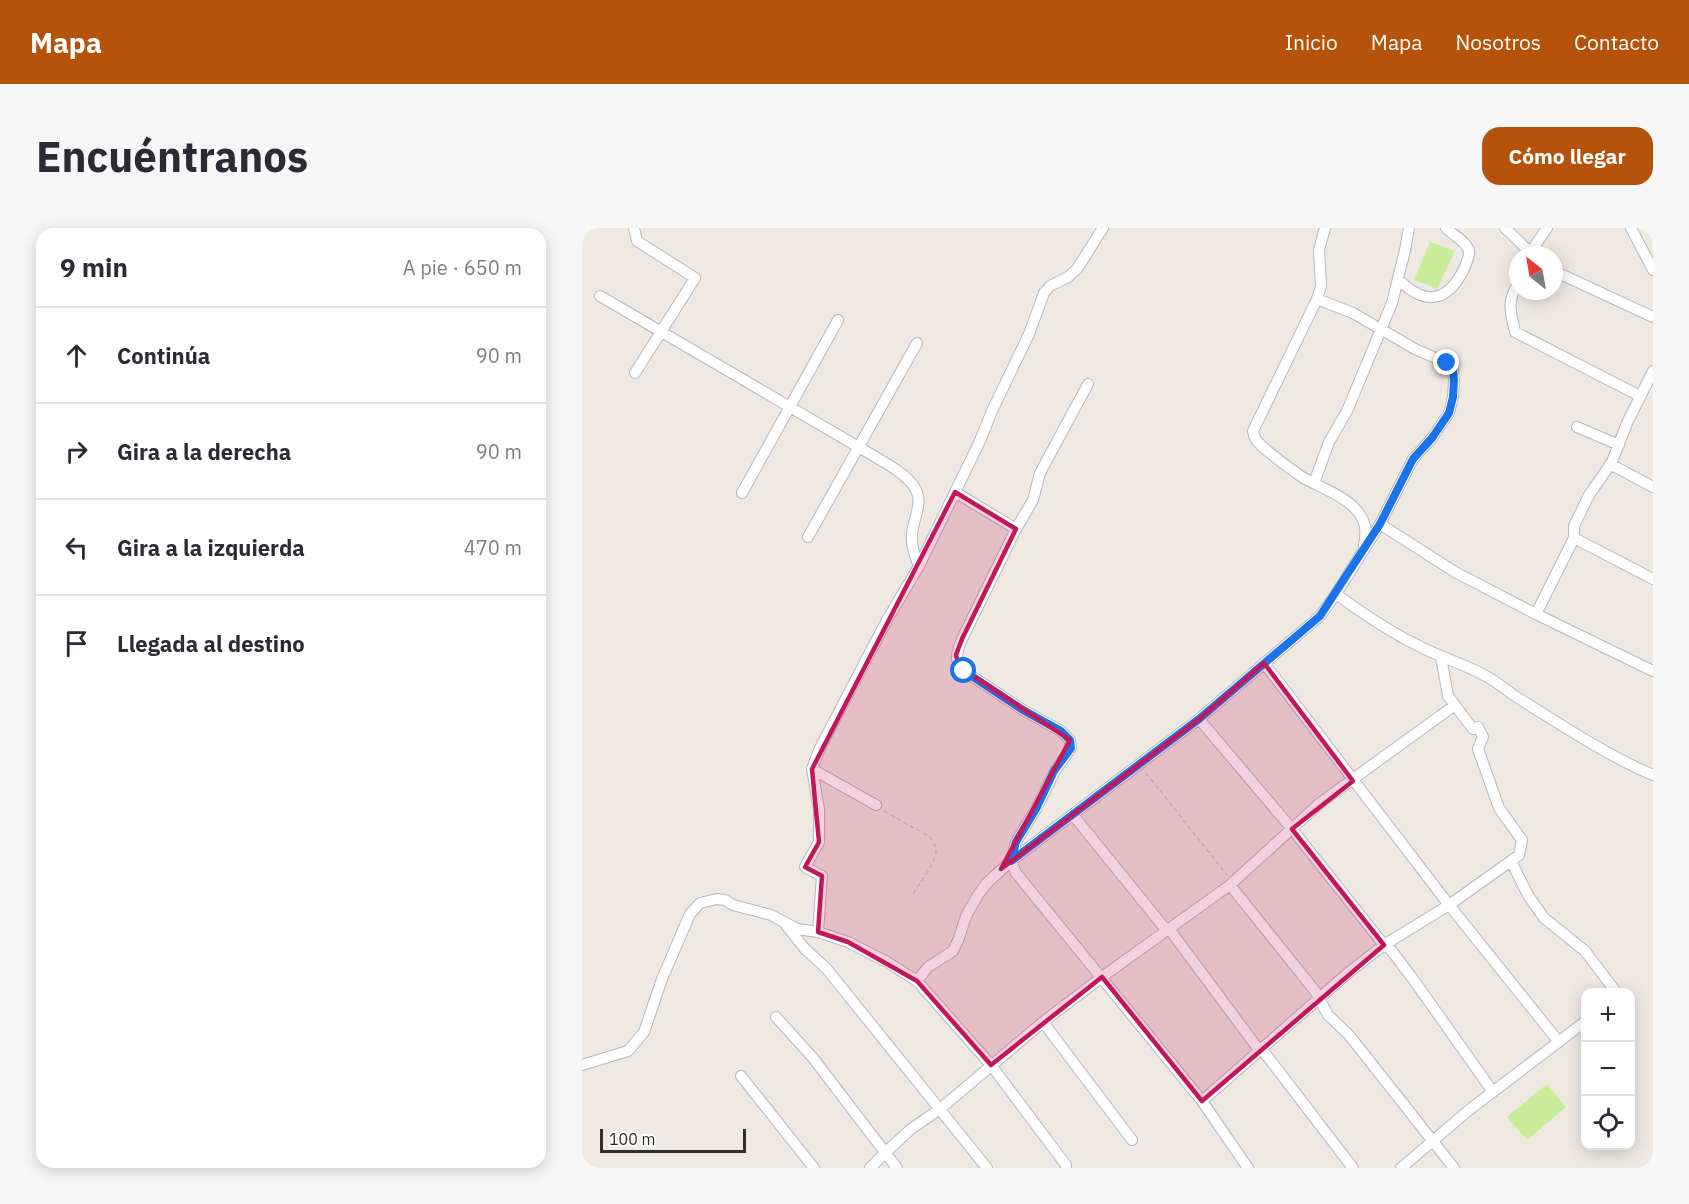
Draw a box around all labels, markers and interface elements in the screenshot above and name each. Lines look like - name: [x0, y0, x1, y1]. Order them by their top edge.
- text: Mapa: [30, 24, 102, 61]
- text: Inicio: [1285, 28, 1338, 56]
- text: Mapa: [1371, 28, 1423, 56]
- text: Nosotros: [1456, 28, 1541, 56]
- text: Contacto: [1574, 28, 1659, 56]
- button: Cómo llegar: [1482, 127, 1653, 185]
- text: Encuéntranos: [36, 129, 308, 184]
- north arrow: [1509, 246, 1563, 300]
- text: 9 min: [60, 250, 128, 284]
- text: A pie · 650 m: [403, 254, 522, 281]
- icon: ahead: [60, 339, 93, 372]
- text: Continúa: [117, 341, 210, 370]
- text: 90 m: [476, 342, 522, 369]
- route end: [1433, 349, 1459, 375]
- icon: right: [60, 435, 93, 468]
- text: Gira a la derecha: [117, 437, 291, 466]
- text: 90 m: [476, 438, 522, 465]
- icon: left: [60, 531, 93, 564]
- text: Gira a la izquierda: [117, 533, 305, 562]
- text: 470 m: [464, 534, 522, 561]
- icon: arrive: [60, 627, 93, 660]
- text: Llegada al destino: [117, 629, 305, 658]
- route start: [950, 657, 976, 683]
- map controls: [1581, 988, 1635, 1150]
- button: +: [1581, 988, 1635, 1042]
- button: −: [1581, 1042, 1635, 1096]
- button: locate: [1581, 1096, 1635, 1150]
- scale bar: [600, 1126, 746, 1154]
- text: 100 m: [609, 1129, 656, 1149]

